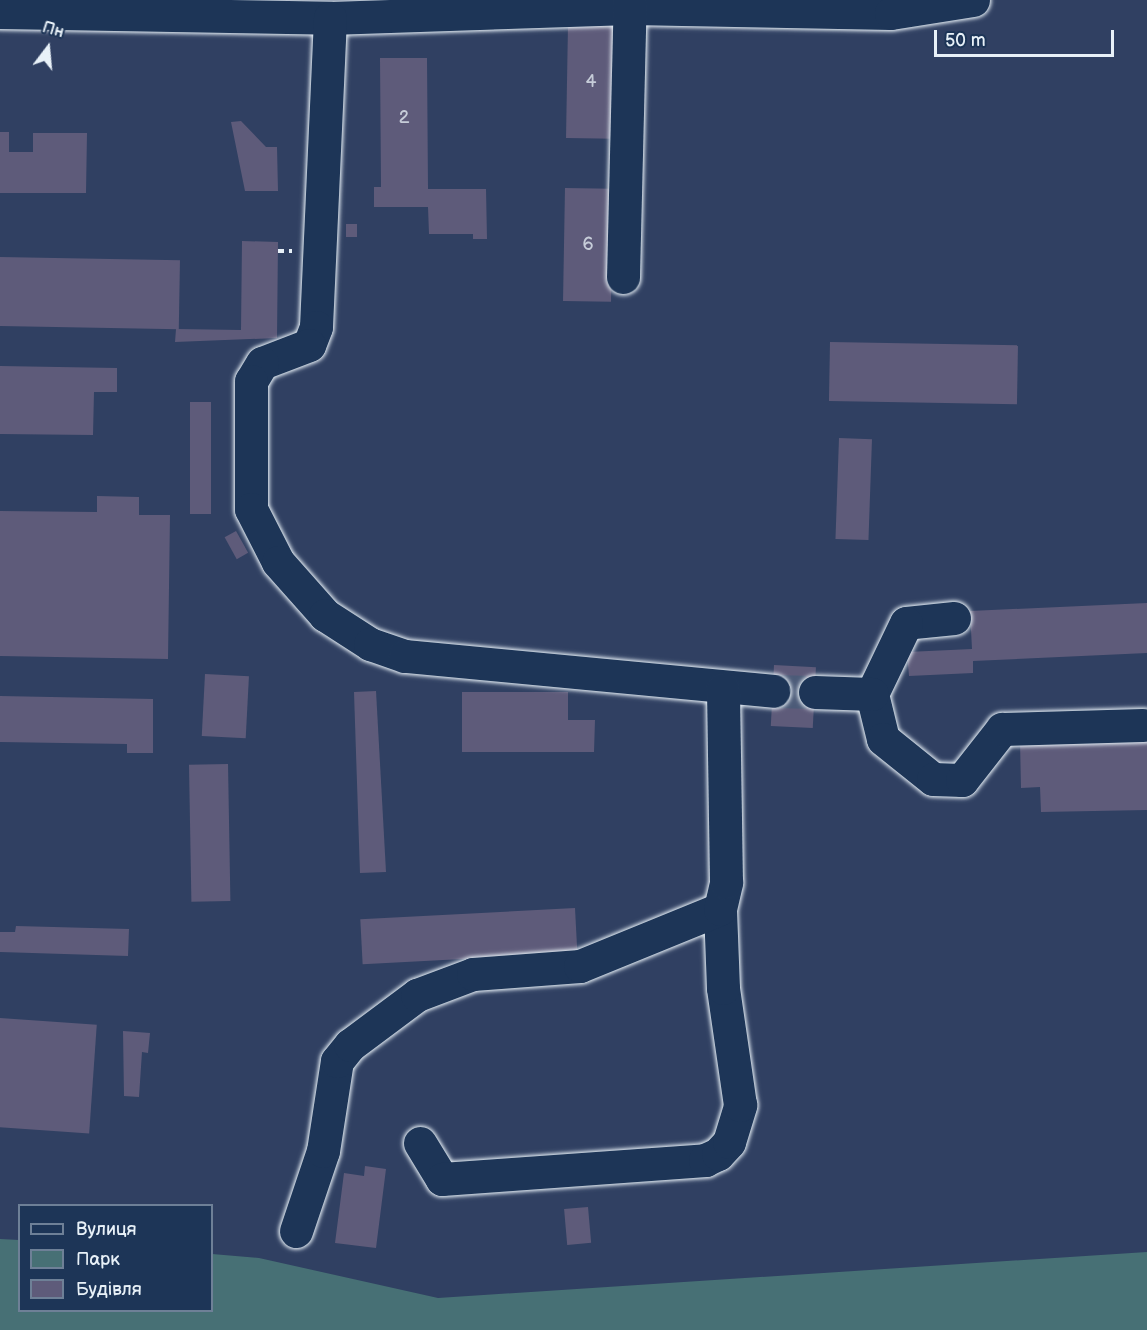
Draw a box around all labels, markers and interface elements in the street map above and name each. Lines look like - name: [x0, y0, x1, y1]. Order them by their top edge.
- north arrow: [18, 18, 78, 78]
- text: Пн: [40, 18, 66, 42]
- scale bar: [937, 18, 1117, 56]
- text: 50 m: [945, 30, 986, 51]
- house number: 4: [586, 71, 596, 93]
- house number: 2: [399, 107, 409, 129]
- house number: 6: [583, 234, 593, 256]
- legend: [18, 1204, 213, 1312]
- text: Вулиця: [76, 1219, 137, 1240]
- text: Парк: [76, 1249, 120, 1270]
- text: Будівля: [76, 1279, 142, 1300]

